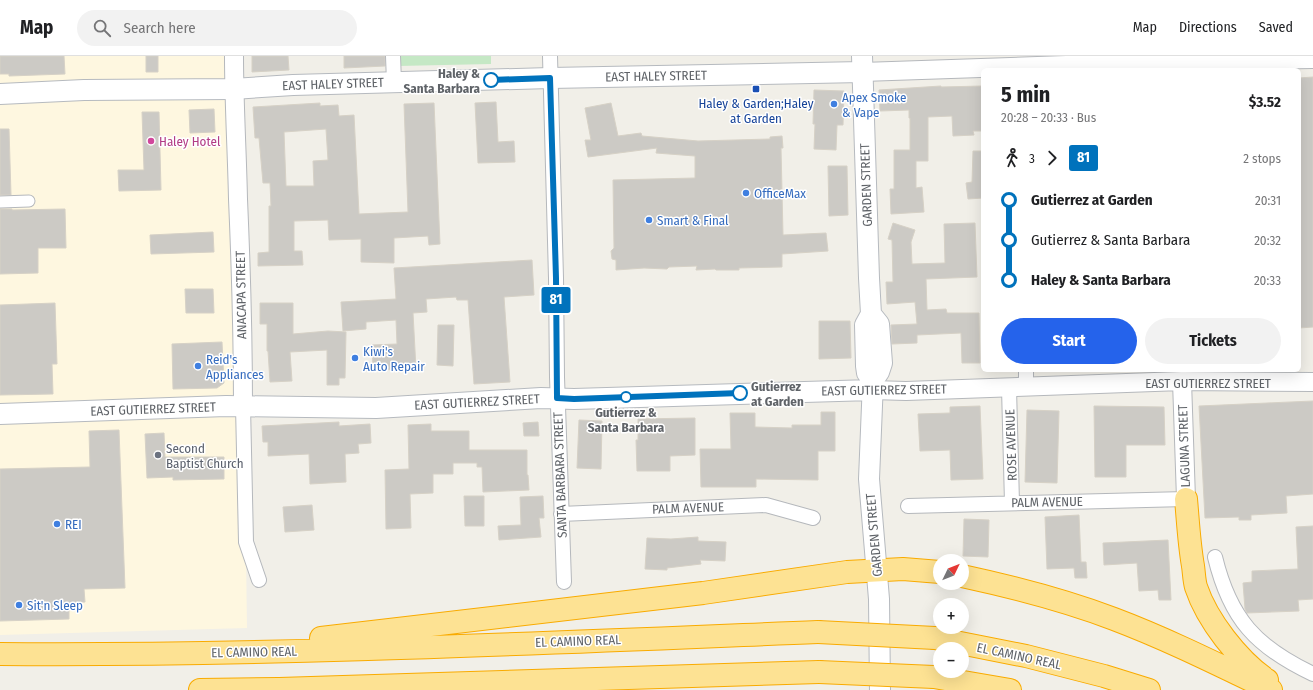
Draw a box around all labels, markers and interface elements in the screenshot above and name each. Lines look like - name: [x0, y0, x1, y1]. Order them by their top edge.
- search box: [77, 10, 357, 46]
- text: Map: [20, 16, 53, 39]
- icon: search: [91, 17, 113, 39]
- text: Search here: [123, 19, 196, 37]
- text: Map: [1133, 19, 1157, 36]
- text: Directions: [1179, 19, 1237, 36]
- text: Saved: [1259, 19, 1293, 36]
- place label: Haley & Santa Barbara: [404, 66, 481, 96]
- street label: EAST HALEY STREET: [605, 68, 707, 84]
- marker: Haley & Santa Barbara: [483, 72, 499, 88]
- street label: EAST HALEY STREET: [282, 75, 384, 93]
- text: 5 min: [1001, 81, 1050, 108]
- marker: Haley & Garden;Haley at Garden: [751, 84, 761, 94]
- place label: Apex Smoke & Vape: [842, 90, 906, 120]
- text: $3.52: [1249, 93, 1281, 111]
- place label: Haley & Garden;Haley at Garden: [698, 96, 814, 126]
- marker: Apex Smoke & Vape: [829, 99, 839, 109]
- text: 20:28 – 20:33 · Bus: [1001, 110, 1096, 125]
- place label: Haley Hotel: [159, 134, 221, 149]
- marker: Haley Hotel: [146, 136, 156, 146]
- street label: GARDEN STREET: [857, 143, 875, 227]
- icon: walk: [1001, 147, 1023, 169]
- icon: forward: [1041, 147, 1063, 169]
- text: 81: [1077, 149, 1090, 166]
- text: 3: [1029, 151, 1035, 166]
- text: 2 stops: [1243, 151, 1281, 166]
- place label: OfficeMax: [754, 186, 806, 201]
- marker: OfficeMax: [741, 188, 751, 198]
- text: Gutierrez at Garden: [1031, 191, 1153, 209]
- text: 20:31: [1255, 193, 1281, 208]
- place label: Smart & Final: [657, 213, 729, 228]
- marker: Smart & Final: [644, 215, 654, 225]
- text: Gutierrez & Santa Barbara: [1031, 231, 1190, 249]
- text: 20:32: [1254, 233, 1281, 248]
- street label: ANACAPA STREET: [233, 251, 249, 339]
- text: Haley & Santa Barbara: [1031, 271, 1171, 289]
- text: 20:33: [1254, 273, 1281, 288]
- line badge: 81: [538, 287, 574, 313]
- text: 81: [550, 291, 563, 308]
- button: Start: [1001, 318, 1137, 364]
- button: Tickets: [1145, 318, 1281, 364]
- place label: Kiwi's Auto Repair: [363, 344, 425, 374]
- place label: Reid's Appliances: [206, 352, 264, 382]
- marker: Kiwi's Auto Repair: [350, 353, 360, 363]
- marker: Reid's Appliances: [193, 361, 203, 371]
- street label: EAST GUTIERREZ STREET: [1145, 376, 1271, 391]
- place label: Gutierrez at Garden: [751, 379, 804, 409]
- street label: EAST GUTIERREZ STREET: [821, 381, 947, 399]
- marker: Gutierrez at Garden: [732, 385, 748, 401]
- street label: EAST GUTIERREZ STREET: [414, 391, 540, 413]
- marker: Gutierrez & Santa Barbara: [620, 391, 632, 403]
- street label: EAST GUTIERREZ STREET: [90, 399, 216, 419]
- street label: LAGUNA STREET: [1175, 404, 1193, 488]
- place label: Gutierrez & Santa Barbara: [588, 405, 665, 435]
- street label: ROSE AVENUE: [1002, 409, 1020, 481]
- street label: SANTA BARBARA STREET: [550, 412, 570, 538]
- place label: Second Baptist Church: [166, 441, 244, 471]
- marker: Second Baptist Church: [153, 450, 163, 460]
- street label: GARDEN STREET: [863, 493, 885, 577]
- street label: PALM AVENUE: [1011, 494, 1083, 510]
- street label: PALM AVENUE: [652, 499, 724, 517]
- place label: REI: [65, 517, 82, 532]
- marker: REI: [52, 519, 62, 529]
- north arrow: [933, 554, 969, 590]
- map controls: [933, 554, 969, 678]
- place label: Sit'n Sleep: [27, 598, 83, 613]
- button: +: [933, 598, 969, 634]
- marker: Sit'n Sleep: [14, 600, 24, 610]
- street label: EL CAMINO REAL: [535, 632, 621, 650]
- street label: EL CAMINO REAL: [975, 640, 1063, 672]
- button: −: [933, 642, 969, 678]
- street label: EL CAMINO REAL: [211, 644, 297, 660]

